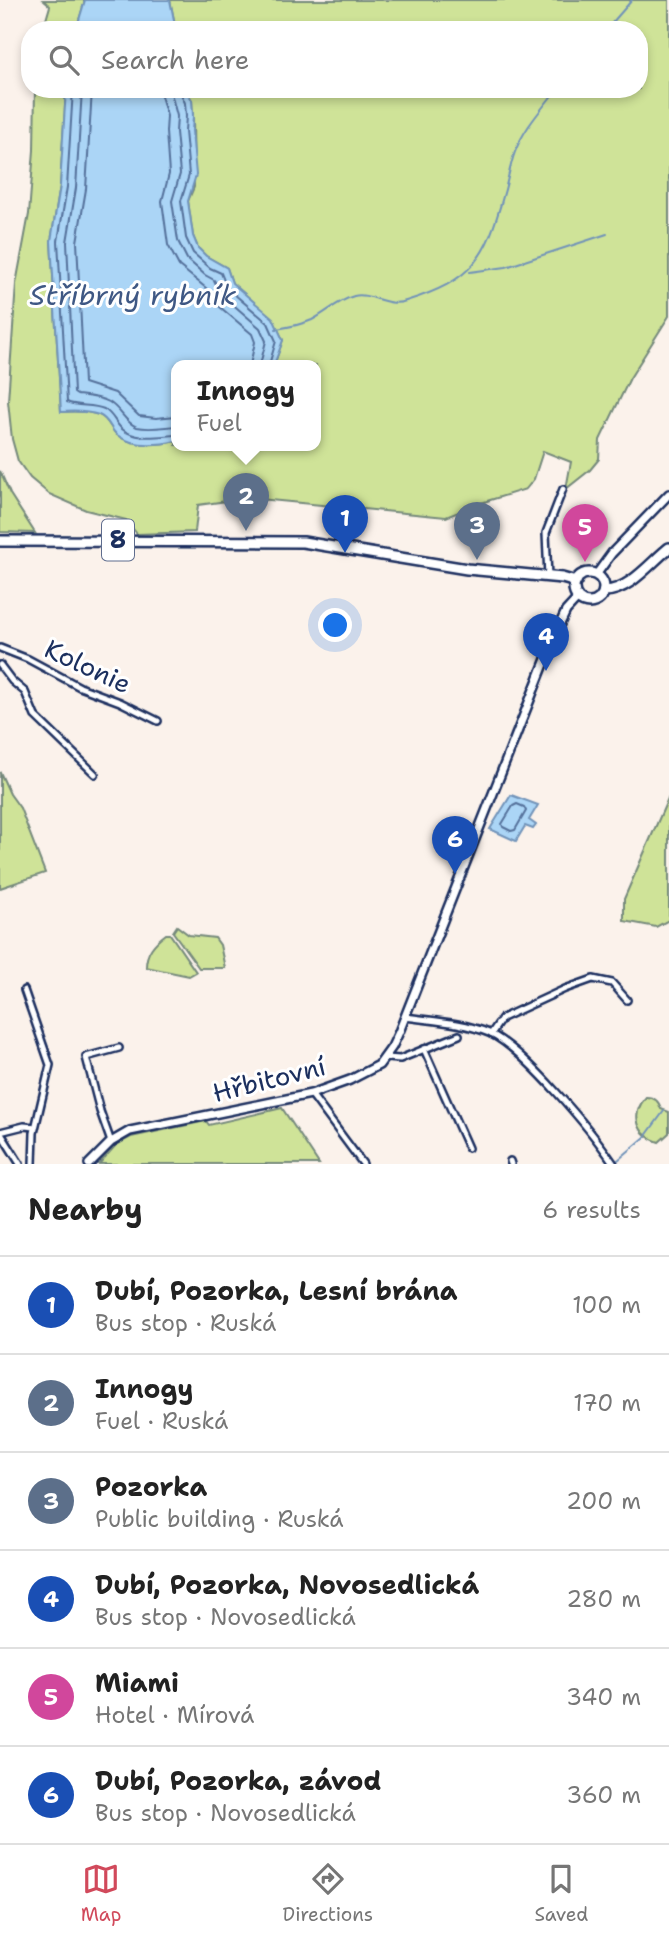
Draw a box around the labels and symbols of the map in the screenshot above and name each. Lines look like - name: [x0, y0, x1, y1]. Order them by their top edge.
- water label: Stříbrný rybník: [30, 276, 236, 314]
- pin: 2: [223, 473, 269, 531]
- pin: 1: [322, 495, 368, 553]
- pin: 3: [454, 502, 500, 560]
- pin: 5: [562, 504, 608, 562]
- road number: 8: [102, 520, 134, 560]
- your location: [318, 608, 352, 642]
- pin: 4: [523, 613, 569, 671]
- street label: Kolonie: [39, 631, 137, 701]
- pin: 6: [432, 816, 478, 874]
- street label: Hřbitovní: [209, 1048, 330, 1110]

